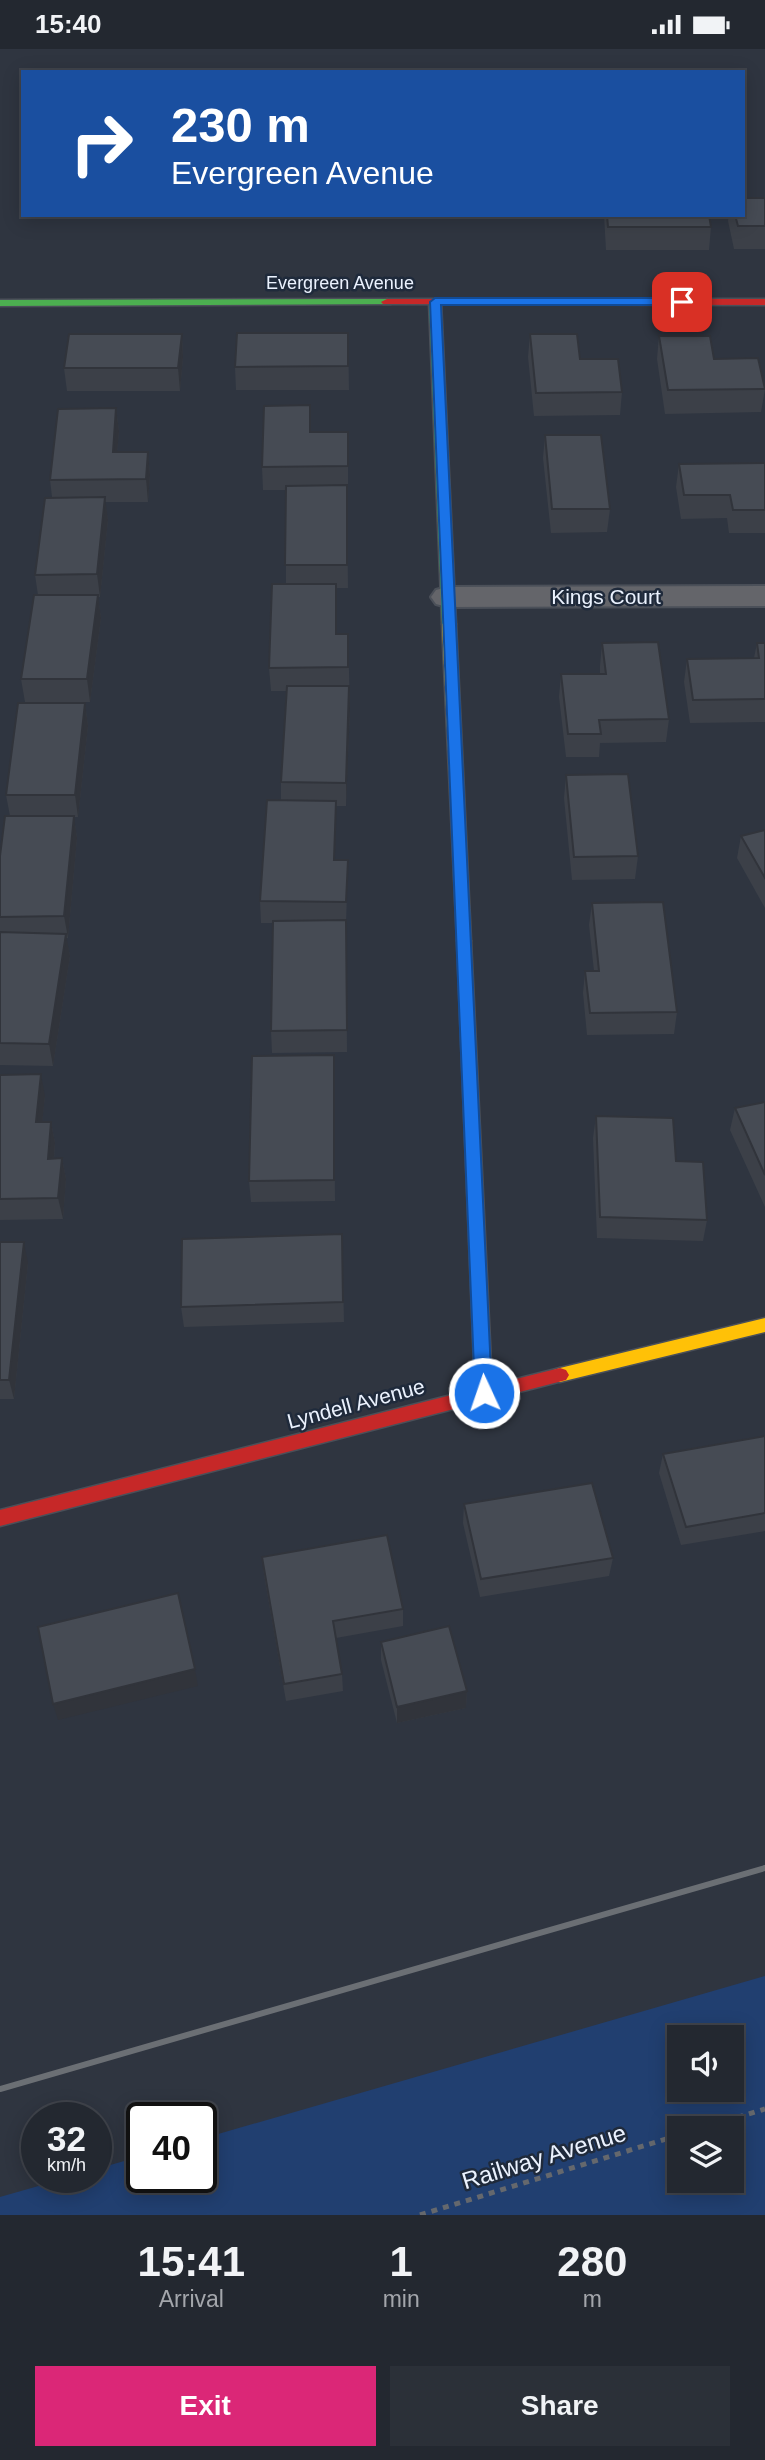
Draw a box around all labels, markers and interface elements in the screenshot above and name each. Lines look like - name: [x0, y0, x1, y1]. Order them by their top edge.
- text: 15:40: [35, 9, 102, 39]
- icon: right: [56, 98, 147, 189]
- text: 230 m: [171, 98, 310, 152]
- text: Evergreen Avenue: [171, 155, 434, 191]
- pin: [652, 272, 712, 332]
- street label: Evergreen Avenue: [266, 273, 414, 293]
- icon: arrive: [663, 283, 701, 321]
- street label: Kings Court: [551, 585, 661, 608]
- position arrow: [447, 1356, 521, 1430]
- street label: Lyndell Avenue: [285, 1374, 427, 1433]
- map controls: [667, 2025, 744, 2193]
- button: sound: [667, 2025, 744, 2102]
- speed limit sign: 40: [126, 2102, 217, 2193]
- button: layers: [667, 2116, 744, 2193]
- text: 32: [47, 2119, 86, 2158]
- street label: Railway Avenue: [458, 2119, 629, 2194]
- text: km/h: [47, 2155, 86, 2175]
- text: 15:41: [138, 2238, 245, 2285]
- text: 1: [389, 2238, 413, 2285]
- text: 280: [557, 2238, 627, 2285]
- text: Arrival: [159, 2286, 224, 2312]
- text: min: [383, 2286, 420, 2312]
- text: m: [583, 2286, 602, 2312]
- button: Exit: [35, 2366, 376, 2446]
- button: Share: [390, 2366, 730, 2446]

